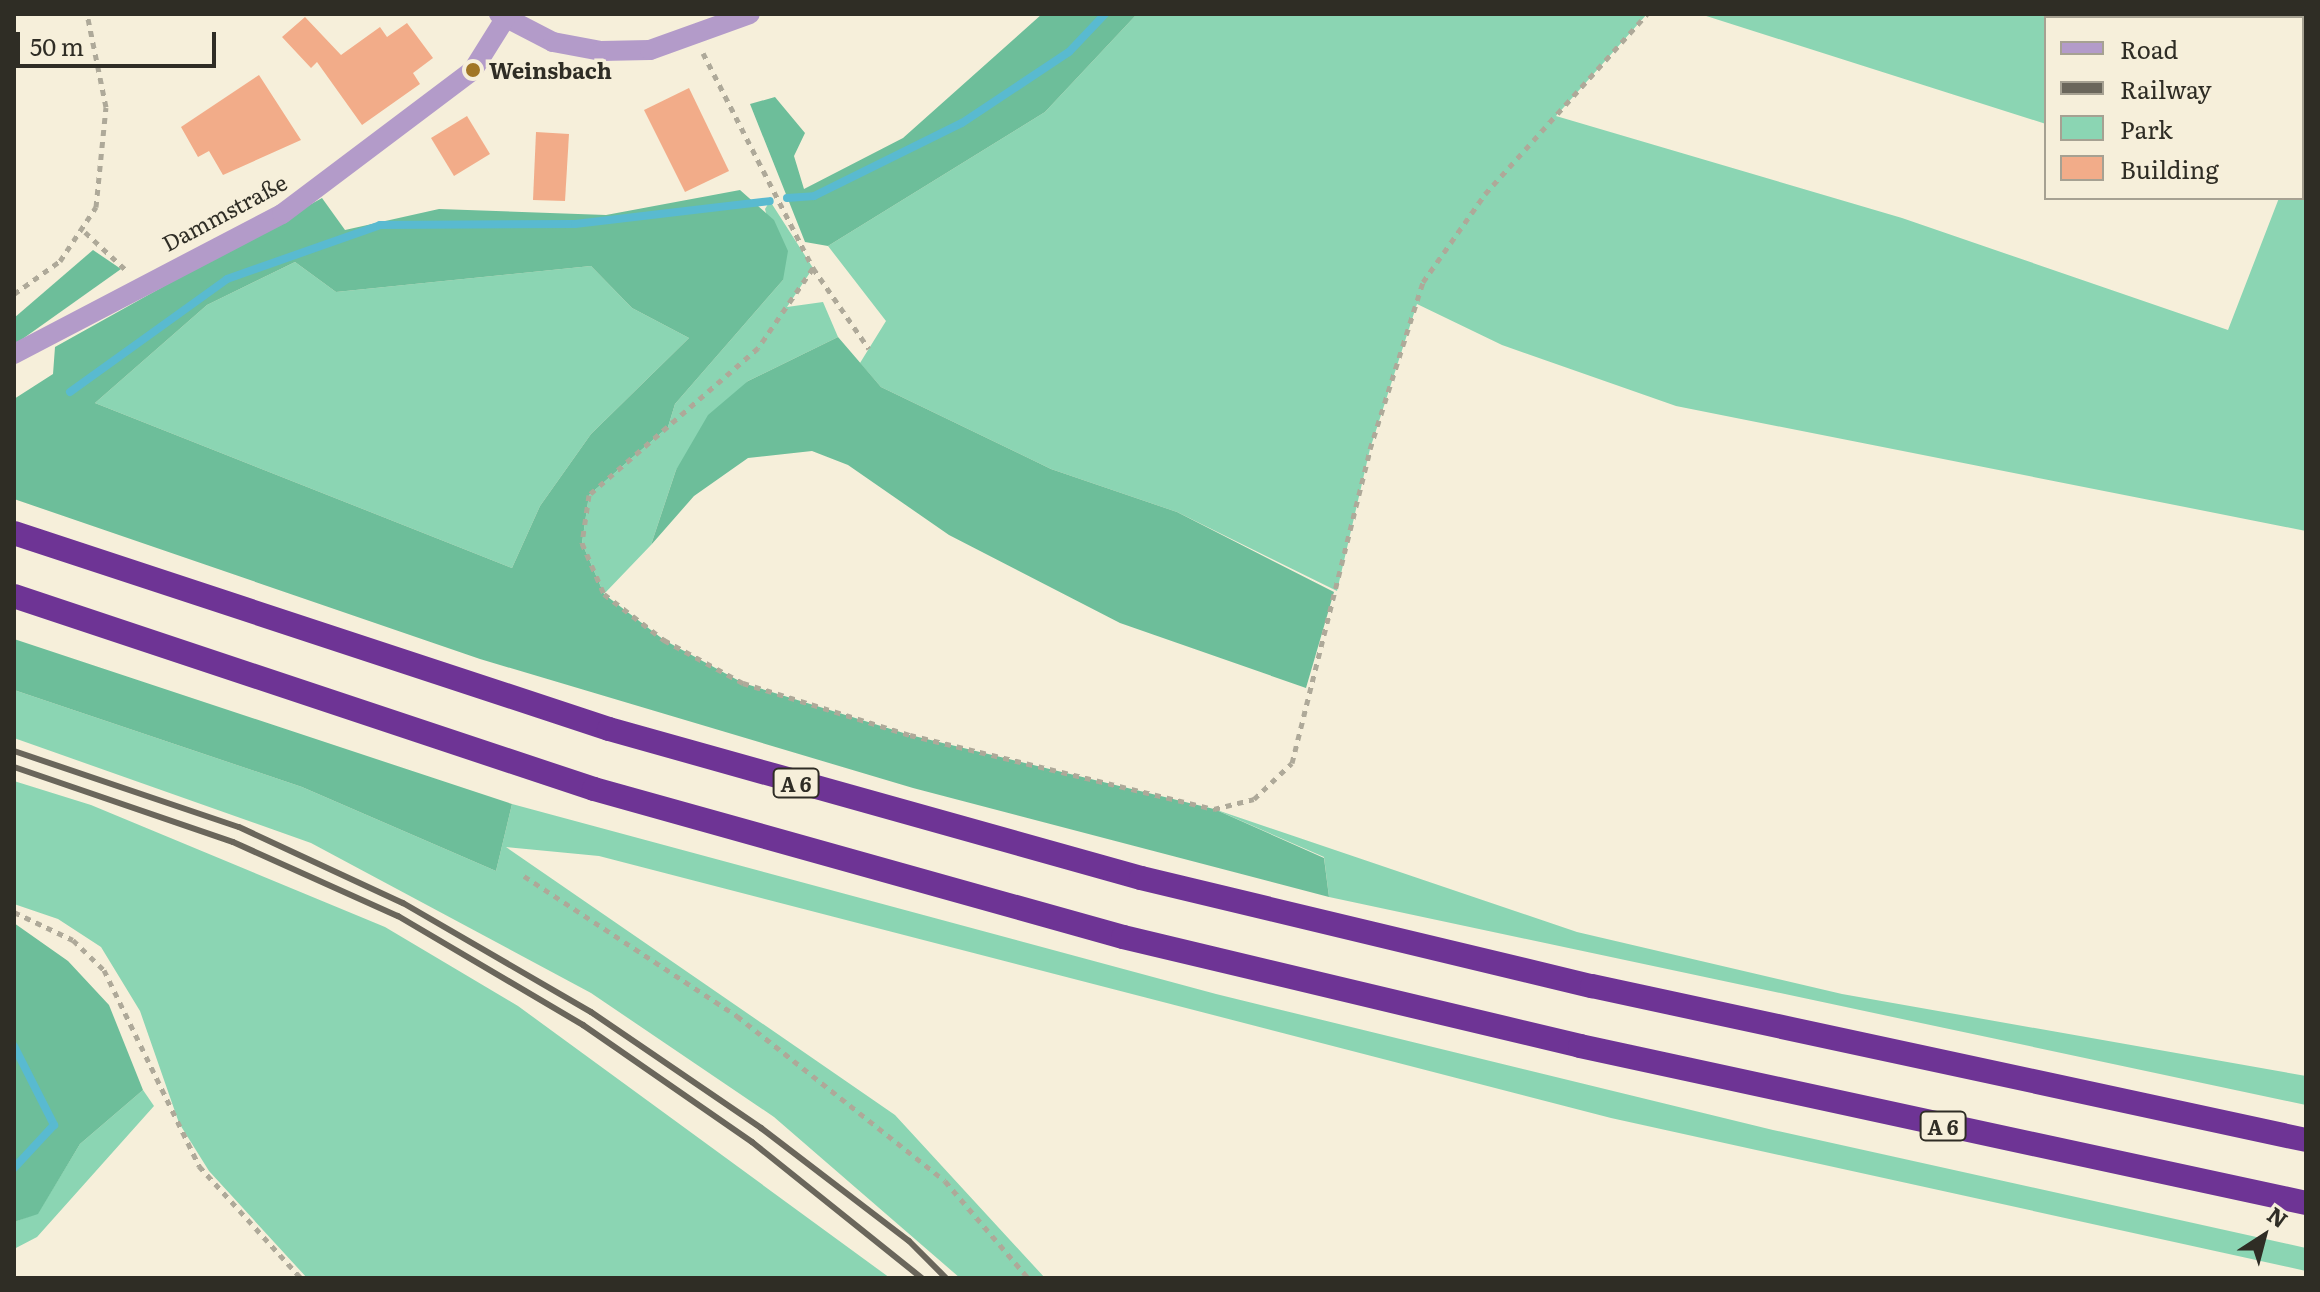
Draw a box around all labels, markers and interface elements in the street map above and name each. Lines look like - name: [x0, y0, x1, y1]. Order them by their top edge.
- scale bar: [20, 16, 220, 66]
- legend: [2044, 16, 2304, 200]
- text: 50 m: [30, 28, 84, 63]
- text: Road: [2120, 31, 2178, 66]
- place label: Weinsbach: [489, 57, 612, 83]
- marker: Weinsbach: [464, 61, 482, 79]
- text: Railway: [2120, 71, 2212, 106]
- text: Park: [2120, 111, 2173, 146]
- text: Building: [2120, 151, 2219, 186]
- street label: Dammstraße: [157, 168, 291, 256]
- road number: A 6: [772, 767, 820, 799]
- road number: A 6: [1919, 1110, 1967, 1142]
- north arrow: [2224, 1196, 2304, 1276]
- text: N: [2261, 1197, 2296, 1235]

